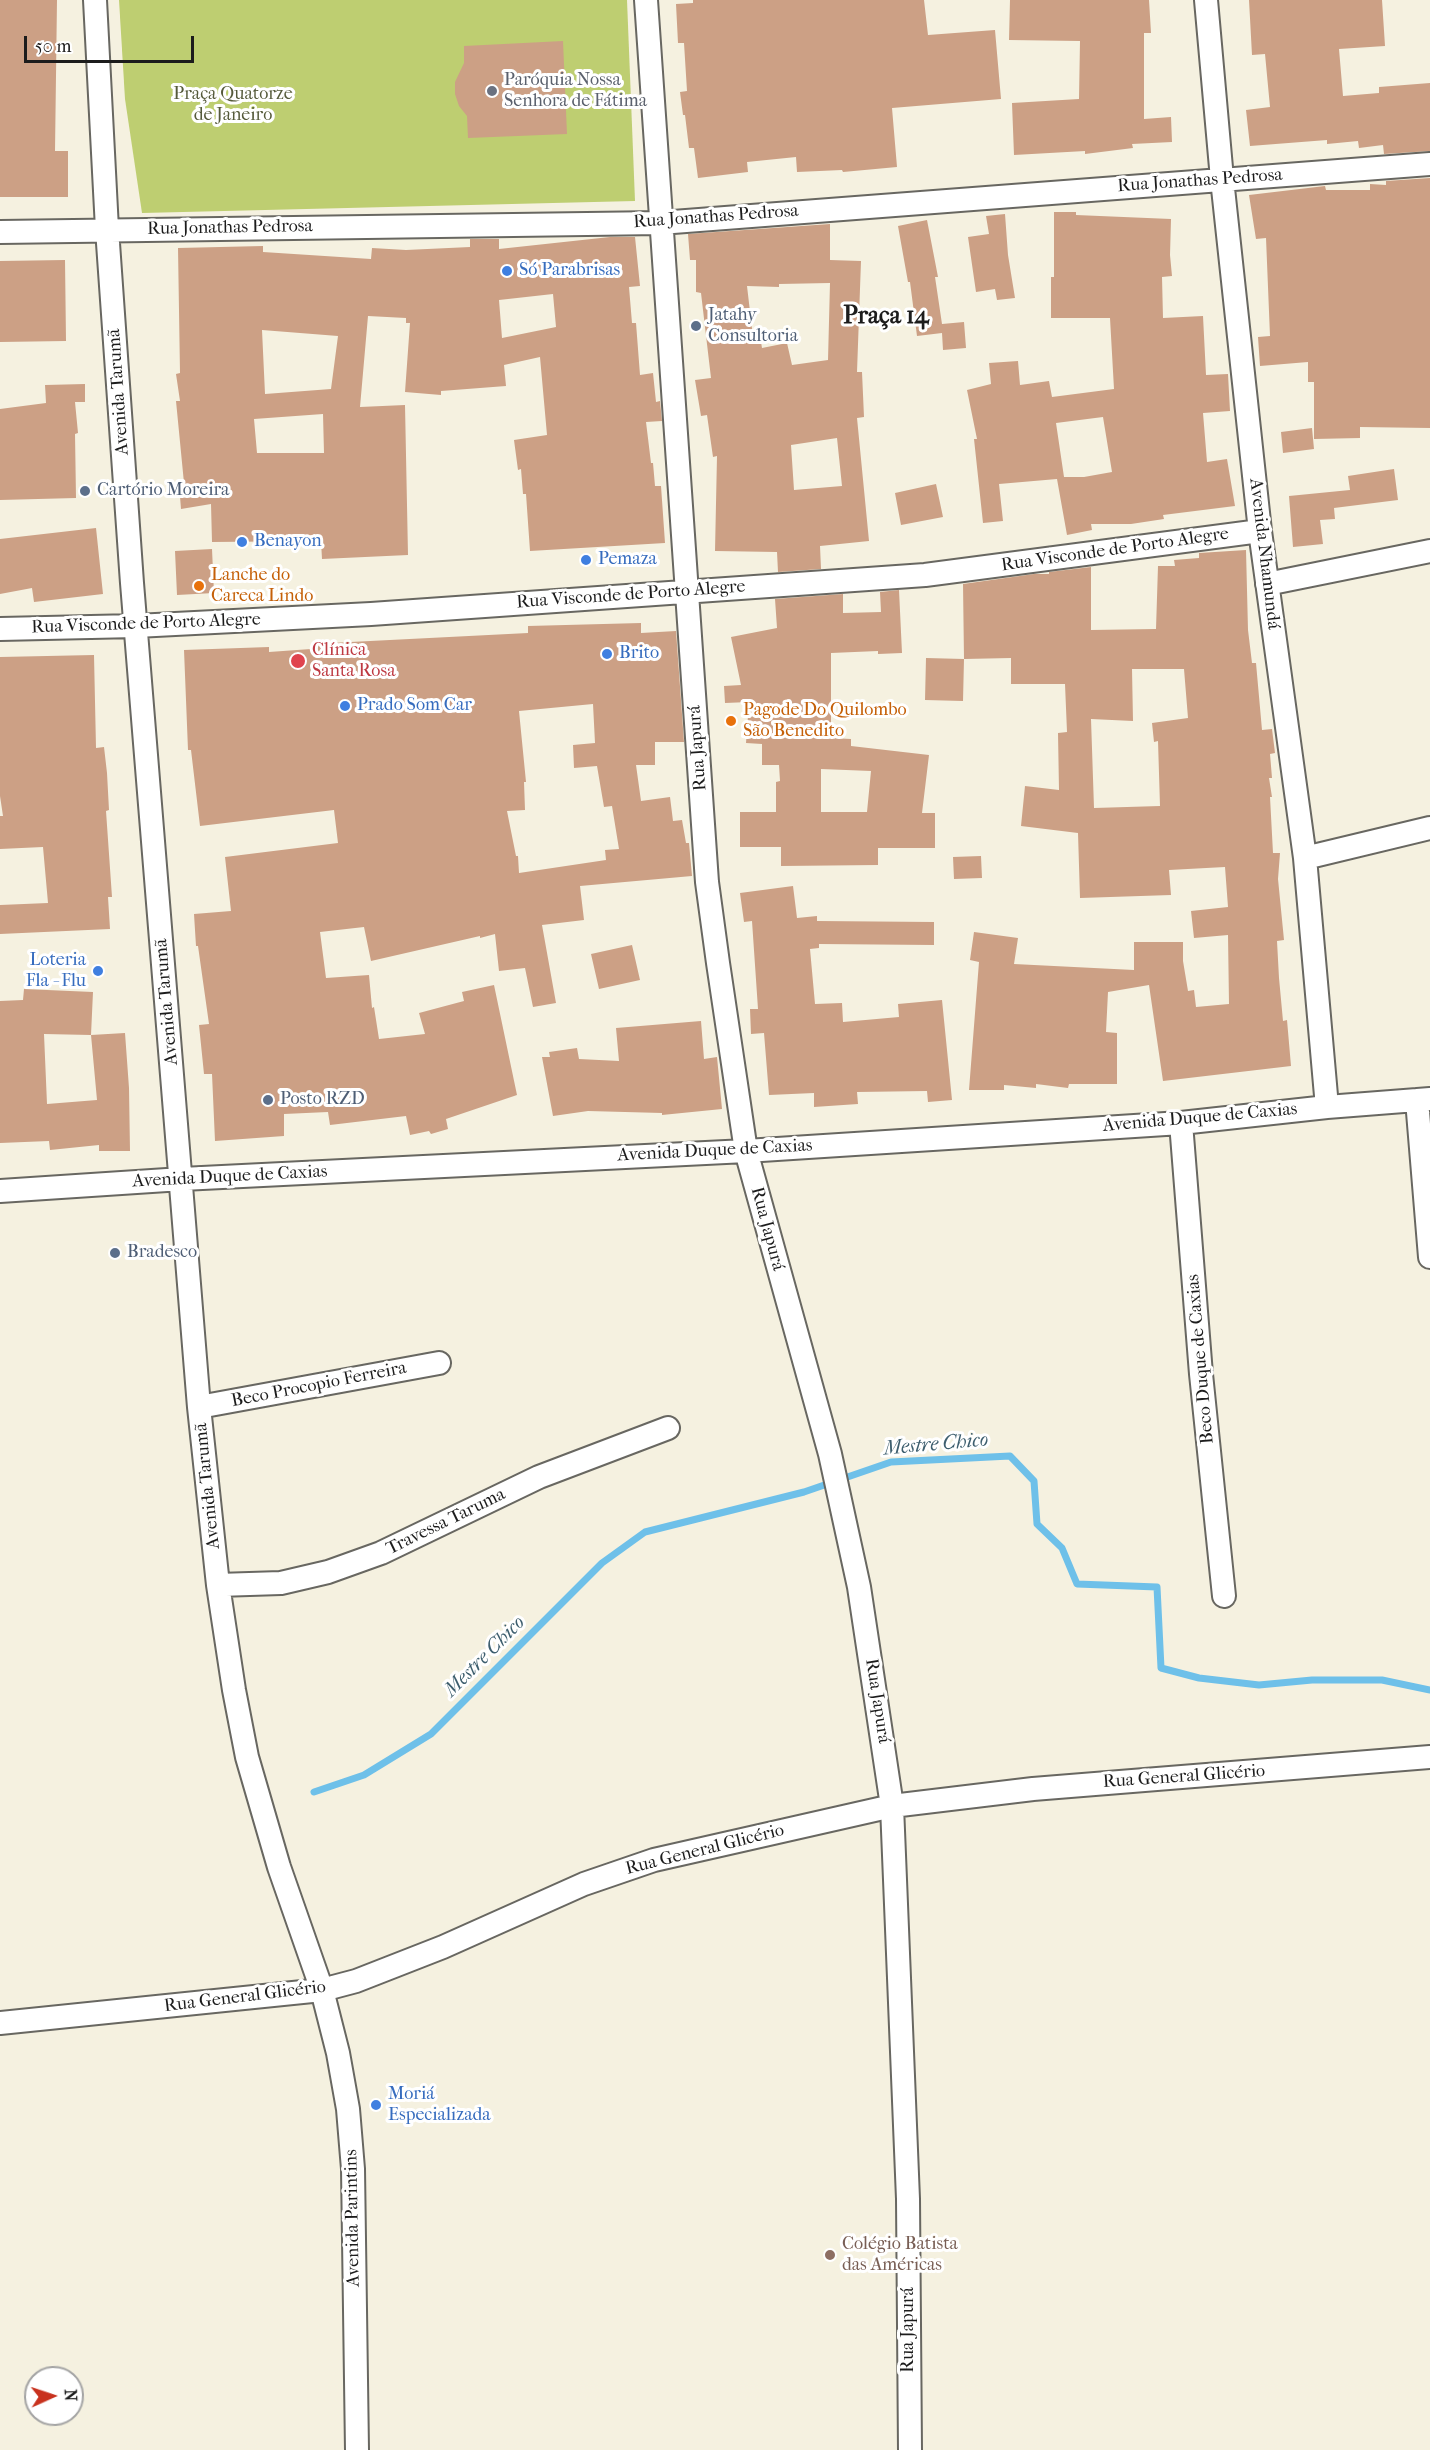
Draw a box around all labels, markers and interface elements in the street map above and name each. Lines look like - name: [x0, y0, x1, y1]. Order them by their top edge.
- scale bar: [27, 24, 196, 62]
- text: 50 m: [35, 36, 71, 57]
- place label: Paróquia Nossa Senhora de Fátima: [504, 70, 647, 112]
- park label: Praça Quatorze de Janeiro: [173, 84, 293, 127]
- marker: Paróquia Nossa Senhora de Fátima: [485, 84, 499, 98]
- street label: Rua Jonathas Pedrosa: [1117, 164, 1283, 198]
- street label: Rua Jonathas Pedrosa: [633, 200, 799, 234]
- street label: Rua Jonathas Pedrosa: [147, 216, 313, 240]
- place label: Só Parabrisas: [519, 260, 620, 282]
- marker: Só Parabrisas: [500, 264, 514, 278]
- district label: Praça 14: [843, 303, 929, 331]
- place label: Jatahy Consultoria: [708, 305, 798, 348]
- marker: Jatahy Consultoria: [689, 319, 703, 333]
- street label: Avenida Tarumã: [104, 328, 134, 456]
- street label: Avenida Nhamundá: [1244, 477, 1284, 631]
- place label: Cartório Moreira: [97, 480, 229, 502]
- marker: Cartório Moreira: [78, 484, 92, 498]
- street label: Rua Visconde de Porto Alegre: [1000, 523, 1230, 577]
- place label: Benayon: [254, 531, 322, 553]
- marker: Benayon: [235, 535, 249, 549]
- place label: Pemaza: [598, 549, 657, 571]
- marker: Pemaza: [579, 553, 593, 567]
- place label: Lanche do Careca Lindo: [211, 565, 313, 608]
- street label: Rua Visconde de Porto Alegre: [516, 576, 746, 614]
- marker: Lanche do Careca Lindo: [192, 579, 206, 593]
- street label: Rua Visconde de Porto Alegre: [31, 609, 261, 639]
- place label: Clínica Santa Rosa: [312, 640, 395, 682]
- place label: Brito: [619, 643, 659, 665]
- marker: Brito: [600, 647, 614, 661]
- marker: Clínica Santa Rosa: [289, 652, 307, 670]
- place label: Prado Som Car: [357, 695, 472, 717]
- marker: Prado Som Car: [338, 699, 352, 713]
- place label: Pagode Do Quilombo São Benedito: [743, 700, 907, 742]
- street label: Rua Japurá: [684, 705, 712, 791]
- marker: Pagode Do Quilombo São Benedito: [724, 714, 738, 728]
- street label: Avenida Tarumã: [151, 938, 183, 1066]
- place label: Loteria Fla - Flu: [26, 950, 86, 992]
- marker: Loteria Fla - Flu: [91, 964, 105, 978]
- place label: Posto RZD: [280, 1089, 365, 1111]
- marker: Posto RZD: [261, 1093, 275, 1107]
- street label: Avenida Duque de Caxias: [1102, 1099, 1298, 1137]
- street label: Avenida Duque de Caxias: [617, 1135, 813, 1167]
- street label: Avenida Duque de Caxias: [132, 1161, 328, 1193]
- street label: Rua Japurá: [745, 1185, 789, 1273]
- place label: Bradesco: [127, 1242, 197, 1264]
- marker: Bradesco: [108, 1246, 122, 1260]
- street label: Beco Duque de Caxias: [1183, 1273, 1219, 1445]
- street label: Beco Procopio Ferreira: [230, 1357, 408, 1413]
- street label: Avenida Tarumã: [191, 1422, 225, 1550]
- water label: Mestre Chico: [883, 1428, 989, 1462]
- street label: Travessa Taruma: [383, 1484, 509, 1560]
- water label: Mestre Chico: [439, 1611, 531, 1703]
- street label: Rua Japurá: [860, 1657, 894, 1745]
- street label: Rua General Glicério: [1102, 1761, 1266, 1793]
- street label: Rua General Glicério: [624, 1820, 786, 1880]
- street label: Rua General Glicério: [163, 1976, 327, 2018]
- place label: Moriá Especializada: [388, 2084, 491, 2126]
- marker: Moriá Especializada: [369, 2098, 383, 2112]
- street label: Avenida Parintins: [341, 2149, 365, 2287]
- place label: Colégio Batista das Américas: [842, 2234, 958, 2276]
- marker: Colégio Batista das Américas: [823, 2248, 837, 2262]
- street label: Rua Japurá: [898, 2287, 920, 2373]
- north arrow: [24, 2366, 84, 2426]
- text: N: [61, 2389, 80, 2402]

